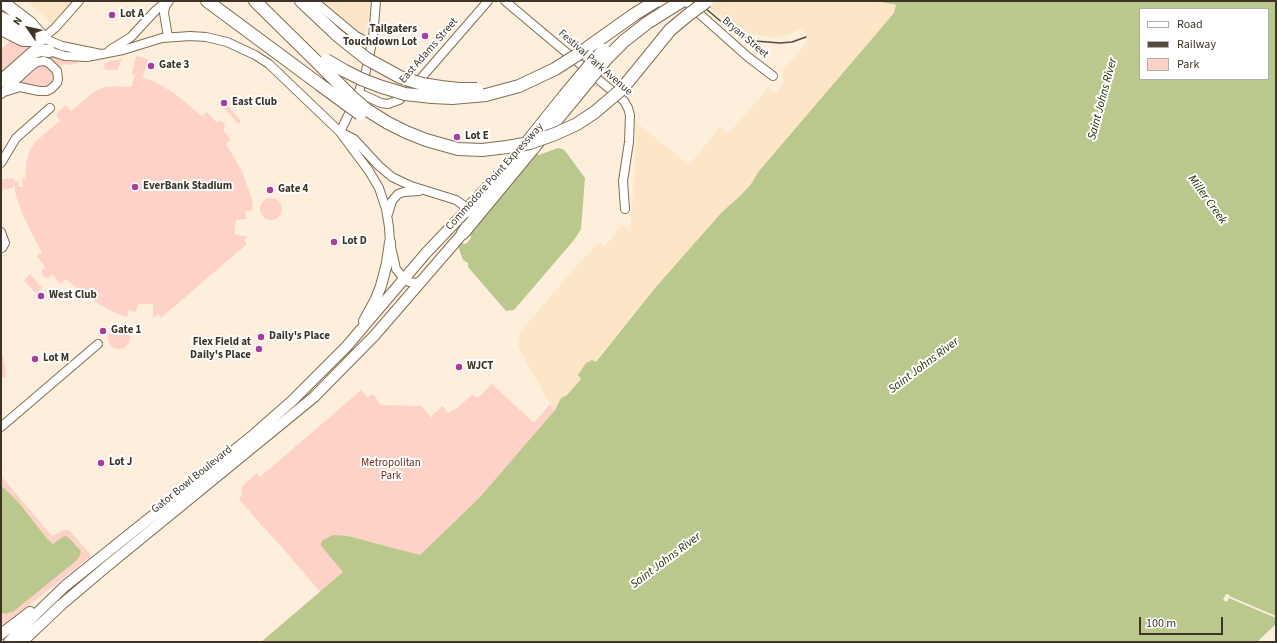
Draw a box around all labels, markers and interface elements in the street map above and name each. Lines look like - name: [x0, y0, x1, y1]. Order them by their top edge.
- north arrow: [8, 8, 48, 48]
- place label: Lot A: [120, 8, 144, 22]
- legend: [1139, 8, 1269, 80]
- marker: Lot A: [107, 10, 117, 20]
- text: N: [9, 14, 26, 28]
- street label: East Adams Street: [397, 15, 461, 87]
- street label: Bryan Street: [719, 15, 771, 61]
- text: Road: [1177, 16, 1203, 33]
- place label: Tailgaters Touchdown Lot: [343, 23, 417, 49]
- street label: Festival Park Avenue: [555, 27, 635, 99]
- marker: Tailgaters Touchdown Lot: [420, 31, 430, 41]
- text: Railway: [1177, 36, 1216, 53]
- text: Park: [1177, 56, 1199, 73]
- water label: Saint Johns River: [1085, 57, 1121, 141]
- place label: Gate 3: [159, 59, 189, 73]
- marker: Gate 3: [146, 61, 156, 71]
- place label: East Club: [232, 96, 277, 110]
- marker: East Club: [219, 98, 229, 108]
- street label: Commodore Point Expressway: [443, 121, 547, 233]
- place label: Lot E: [465, 130, 489, 144]
- marker: Lot E: [452, 132, 462, 142]
- water label: Miller Creek: [1184, 173, 1230, 227]
- place label: EverBank Stadium: [143, 180, 232, 194]
- marker: EverBank Stadium: [130, 182, 140, 192]
- place label: Gate 4: [278, 183, 308, 197]
- marker: Gate 4: [265, 185, 275, 195]
- place label: Lot D: [342, 235, 367, 249]
- marker: Lot D: [329, 237, 339, 247]
- place label: West Club: [49, 289, 97, 303]
- marker: West Club: [36, 291, 46, 301]
- place label: Gate 1: [111, 324, 141, 338]
- marker: Gate 1: [98, 326, 108, 336]
- place label: Daily's Place: [269, 330, 330, 344]
- marker: Daily's Place: [256, 332, 266, 342]
- water label: Saint Johns River: [886, 335, 962, 397]
- place label: Flex Field at Daily's Place: [190, 336, 251, 362]
- marker: Flex Field at Daily's Place: [254, 344, 264, 354]
- place label: Lot M: [43, 352, 69, 366]
- marker: Lot M: [30, 354, 40, 364]
- place label: WJCT: [467, 360, 493, 374]
- marker: WJCT: [454, 362, 464, 372]
- street label: Gator Bowl Boulevard: [149, 443, 235, 517]
- place label: Lot J: [109, 456, 132, 470]
- park label: Metropolitan Park: [361, 457, 421, 483]
- marker: Lot J: [96, 458, 106, 468]
- water label: Saint Johns River: [628, 530, 704, 592]
- scale bar: [1141, 609, 1225, 635]
- text: 100 m: [1146, 615, 1176, 632]

